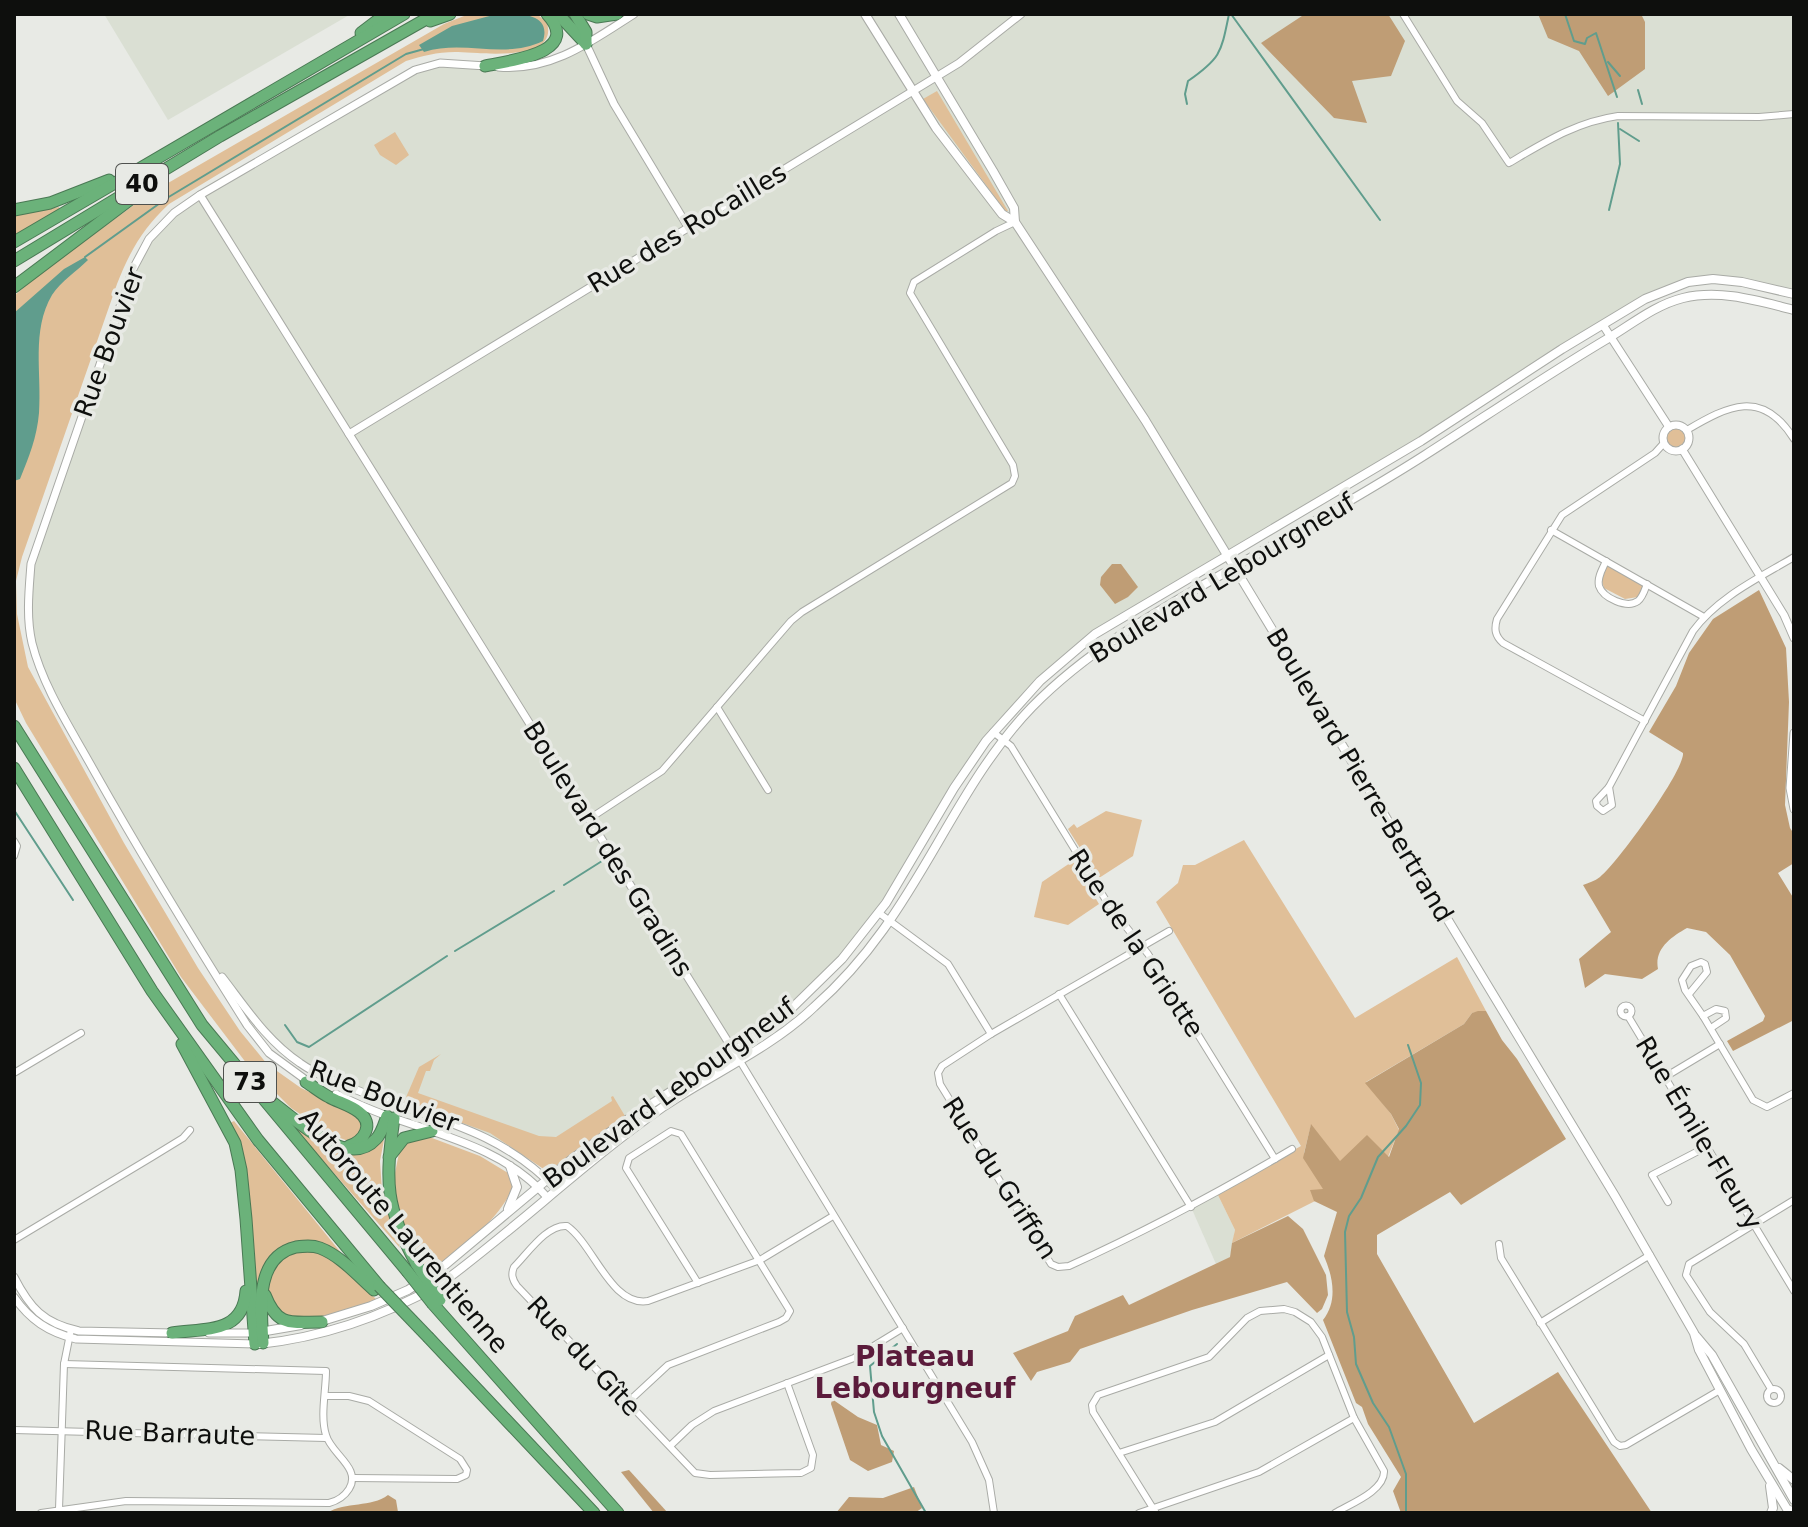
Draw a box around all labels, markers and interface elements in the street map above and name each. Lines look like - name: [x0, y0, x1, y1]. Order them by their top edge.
- street label: Rue des Rocailles: [582, 157, 792, 299]
- road number: 40: [116, 164, 168, 204]
- street label: Rue Bouvier: [68, 263, 150, 421]
- street label: Boulevard Lebourgneuf: [1084, 487, 1361, 669]
- street label: Boulevard Pierre-Bertrand: [1260, 623, 1460, 927]
- street label: Boulevard des Gradins: [517, 716, 699, 982]
- street label: Rue de la Griotte: [1062, 843, 1210, 1043]
- street label: Boulevard Lebourgneuf: [537, 991, 801, 1194]
- street label: Rue Émile-Fleury: [1630, 1030, 1769, 1235]
- street label: Rue Bouvier: [305, 1054, 463, 1138]
- road number: 73: [224, 1062, 276, 1102]
- street label: Rue du Griffon: [936, 1091, 1064, 1265]
- street label: Autoroute Laurentienne: [293, 1103, 515, 1359]
- street label: Rue du Gîte: [521, 1290, 647, 1422]
- district label: Plateau Lebourgneuf: [815, 1340, 1016, 1405]
- street label: Rue Barraute: [84, 1415, 256, 1451]

